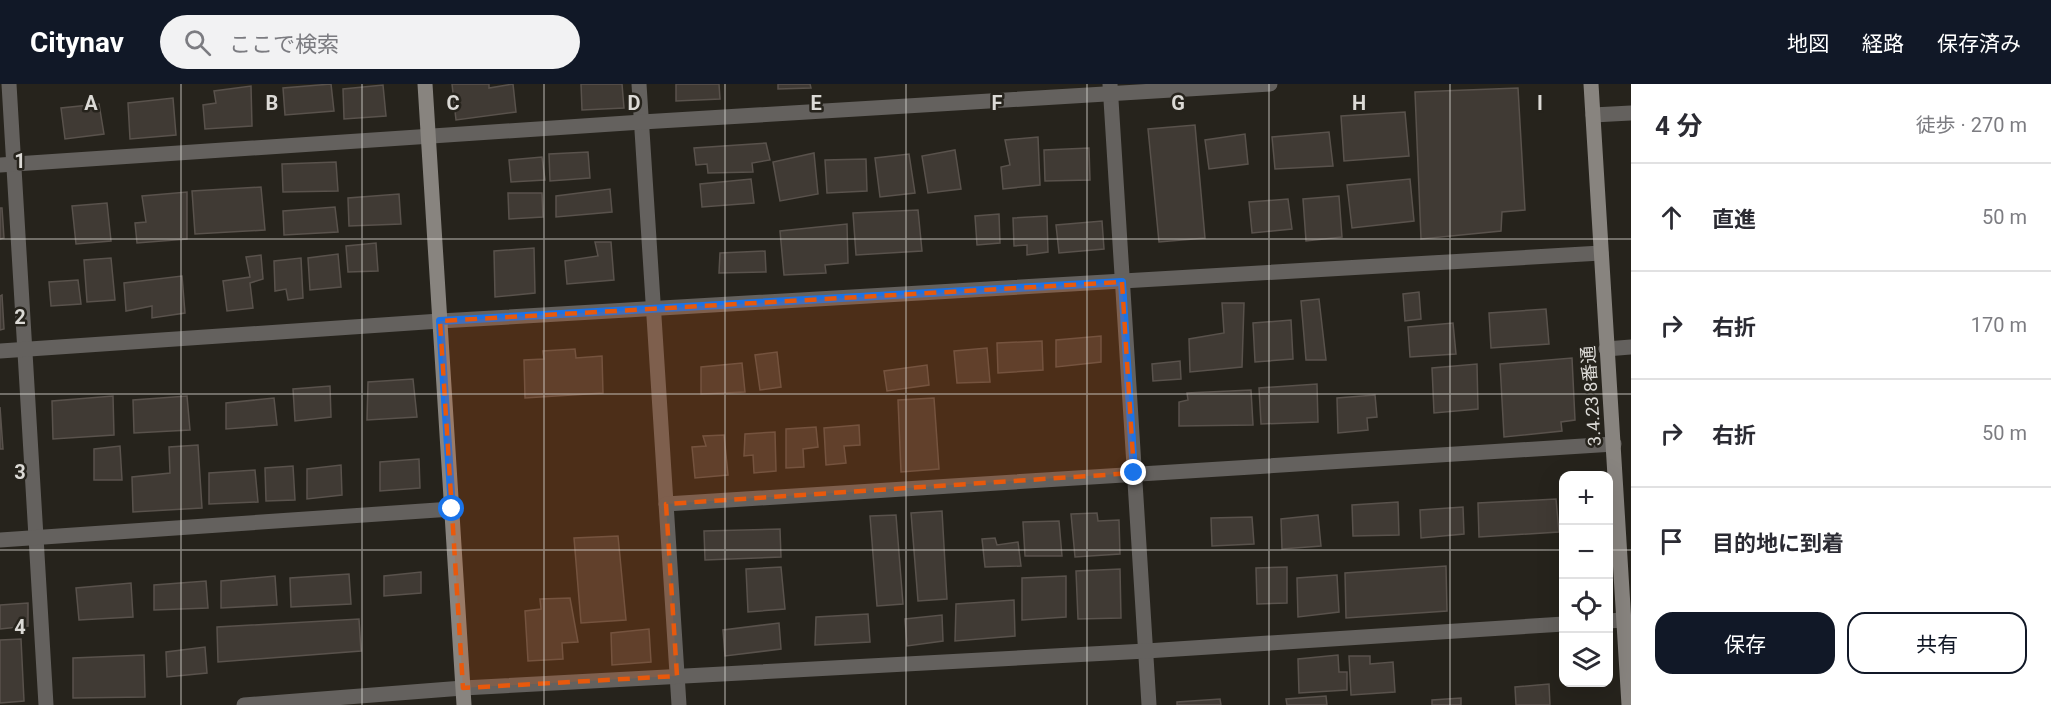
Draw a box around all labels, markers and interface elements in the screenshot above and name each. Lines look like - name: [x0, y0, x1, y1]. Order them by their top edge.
- search box: [160, 15, 580, 69]
- text: Citynav: [30, 26, 124, 59]
- icon: search: [181, 26, 214, 59]
- text: ここで検索: [229, 32, 339, 57]
- text: 地図: [1787, 32, 1829, 56]
- text: 経路: [1862, 32, 1904, 56]
- text: 保存済み: [1937, 32, 2021, 56]
- text: A: [84, 91, 98, 115]
- text: B: [266, 91, 278, 115]
- text: C: [446, 91, 460, 115]
- text: D: [628, 91, 641, 115]
- text: E: [810, 91, 822, 115]
- text: F: [992, 91, 1003, 115]
- text: G: [1171, 91, 1185, 115]
- text: H: [1352, 91, 1366, 115]
- text: I: [1537, 91, 1543, 115]
- text: 4 分: [1655, 111, 1702, 141]
- text: 徒歩 · 270 m: [1916, 113, 2027, 137]
- text: 1: [14, 149, 26, 173]
- icon: ahead: [1655, 201, 1688, 234]
- text: 50 m: [1982, 205, 2027, 229]
- text: 直進: [1712, 207, 1756, 232]
- text: 2: [14, 305, 26, 329]
- icon: right: [1655, 309, 1688, 342]
- text: 170 m: [1971, 313, 2027, 337]
- text: 右折: [1712, 315, 1756, 340]
- street label: 3.4.23 8番通: [1577, 345, 1605, 447]
- icon: right: [1655, 417, 1688, 450]
- text: 50 m: [1982, 421, 2027, 445]
- text: 右折: [1712, 423, 1756, 448]
- route end: [1120, 459, 1146, 485]
- text: 3: [14, 460, 26, 484]
- map controls: [1559, 471, 1613, 687]
- button: +: [1559, 471, 1613, 525]
- route start: [438, 495, 464, 521]
- button: −: [1559, 525, 1613, 579]
- icon: arrive: [1655, 525, 1688, 558]
- text: 目的地に到着: [1712, 531, 1844, 556]
- button: locate: [1559, 579, 1613, 633]
- button: 保存: [1655, 612, 1835, 674]
- button: 共有: [1847, 612, 2027, 674]
- text: 4: [14, 615, 26, 639]
- button: layers: [1559, 633, 1613, 687]

